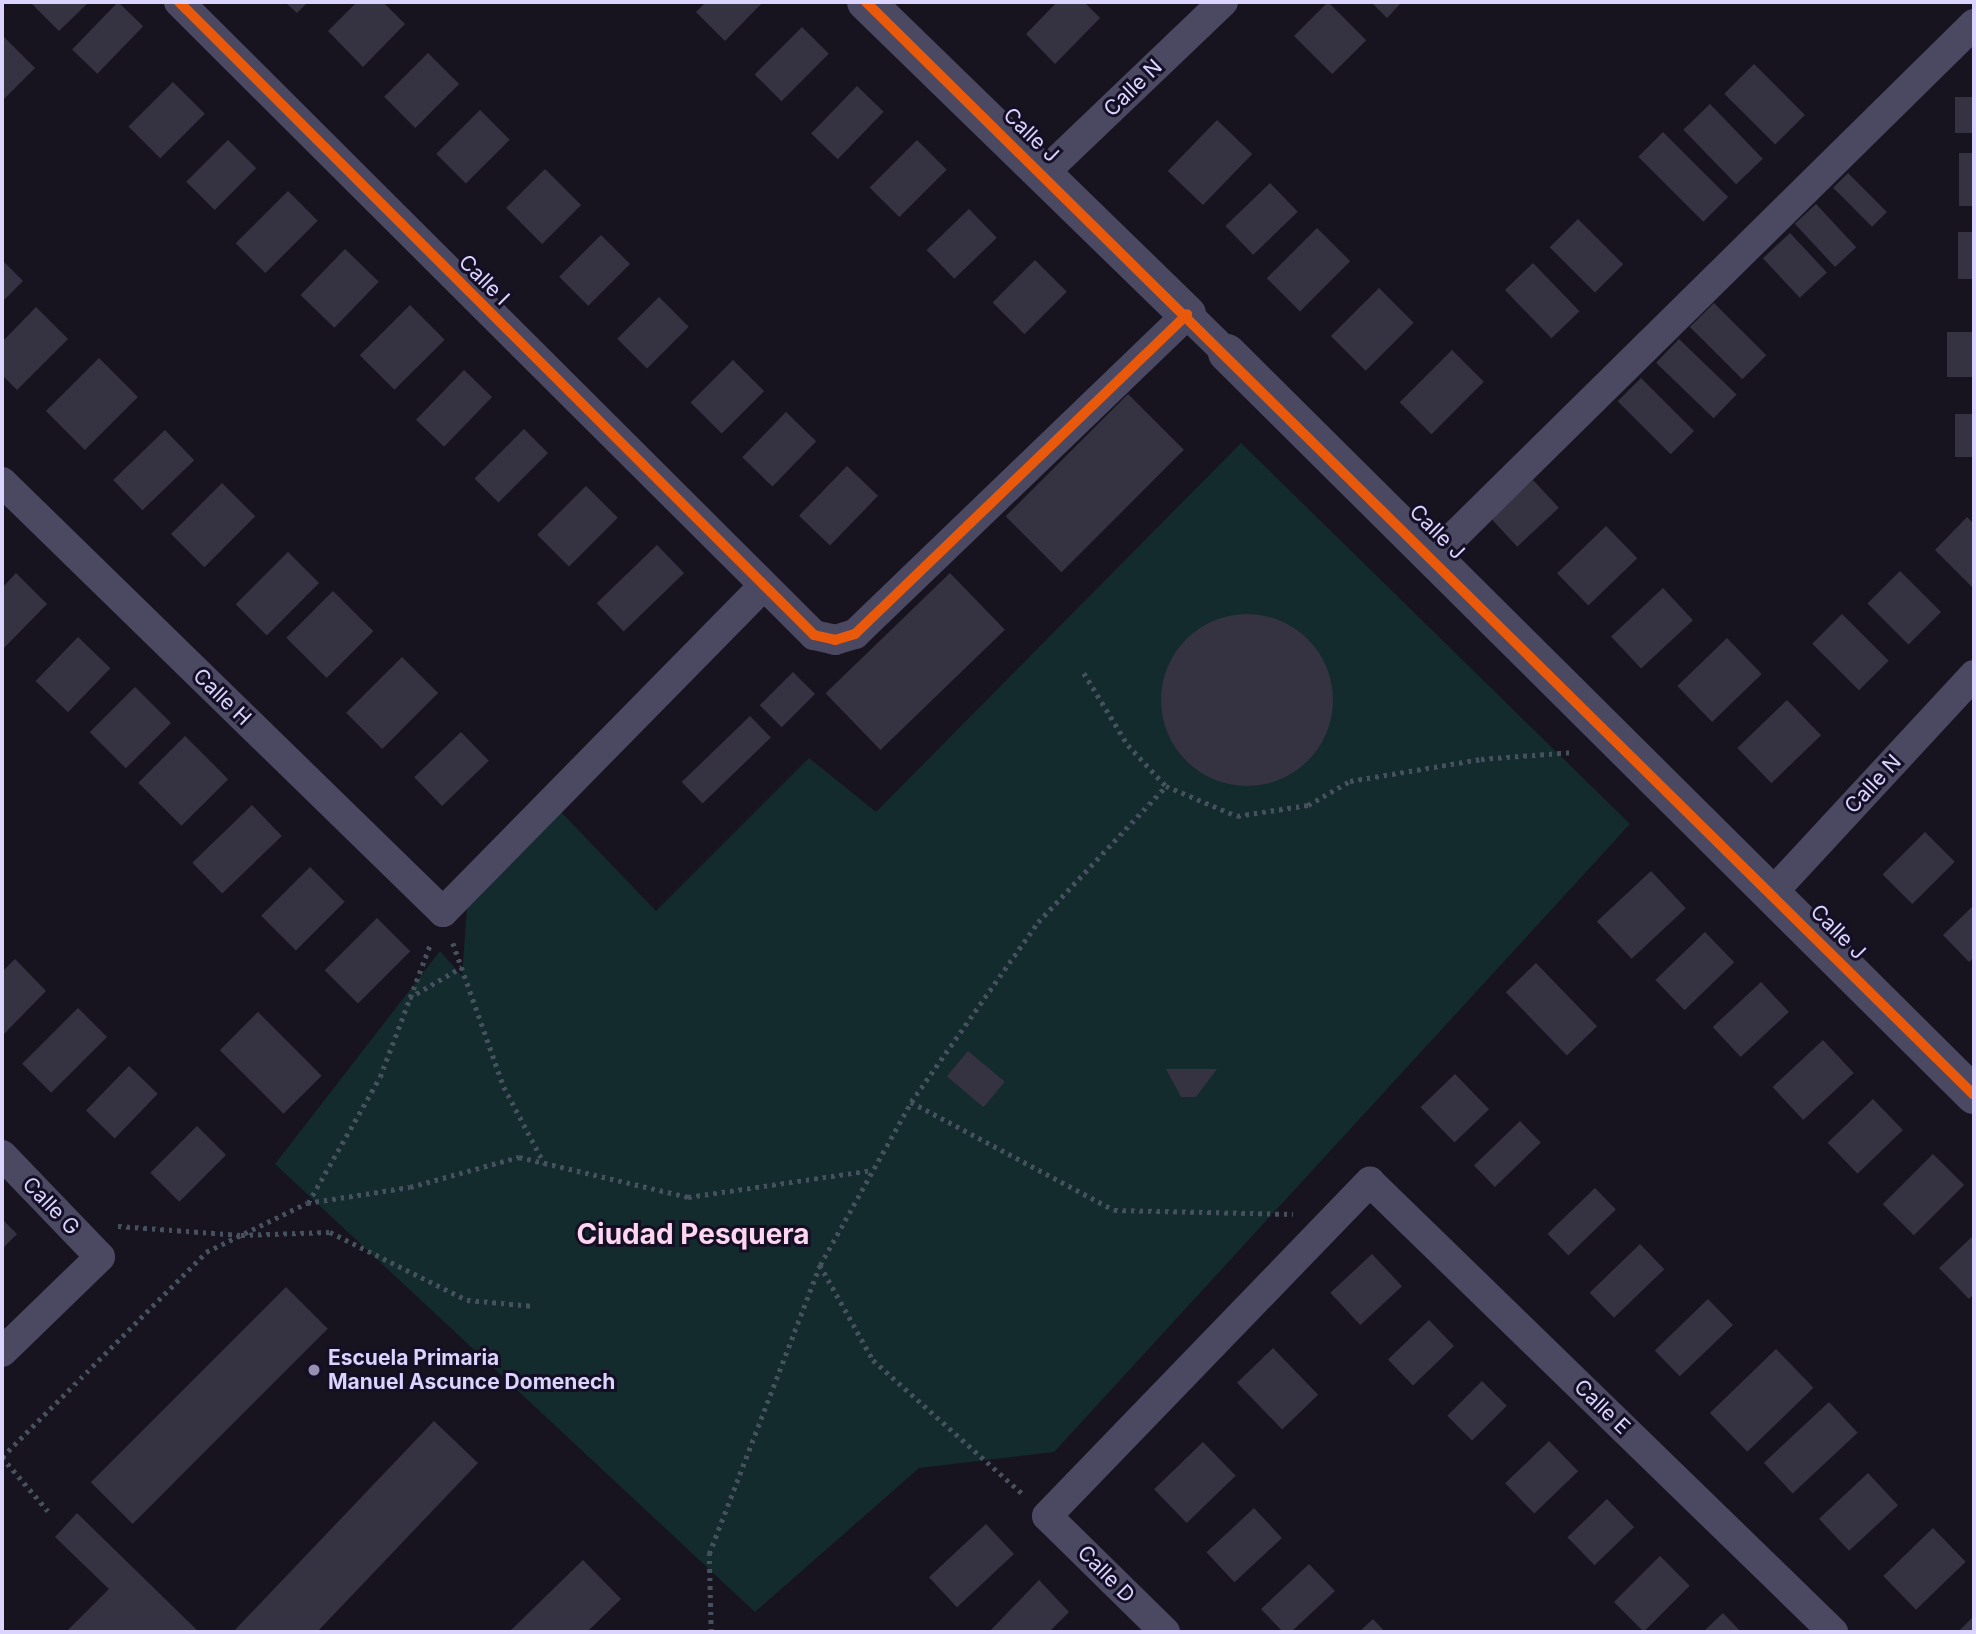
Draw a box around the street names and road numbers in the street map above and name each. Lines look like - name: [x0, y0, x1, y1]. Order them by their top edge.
- street label: Calle N: [1099, 54, 1167, 122]
- street label: Calle J: [998, 103, 1064, 167]
- street label: Calle I: [453, 249, 515, 311]
- street label: Calle J: [1404, 499, 1470, 565]
- street label: Calle H: [188, 663, 256, 731]
- street label: Calle N: [1839, 749, 1907, 819]
- street label: Calle J: [1805, 899, 1871, 965]
- street label: Calle G: [17, 1172, 85, 1240]
- street label: Calle E: [1569, 1374, 1635, 1440]
- street label: Calle D: [1072, 1540, 1140, 1608]

